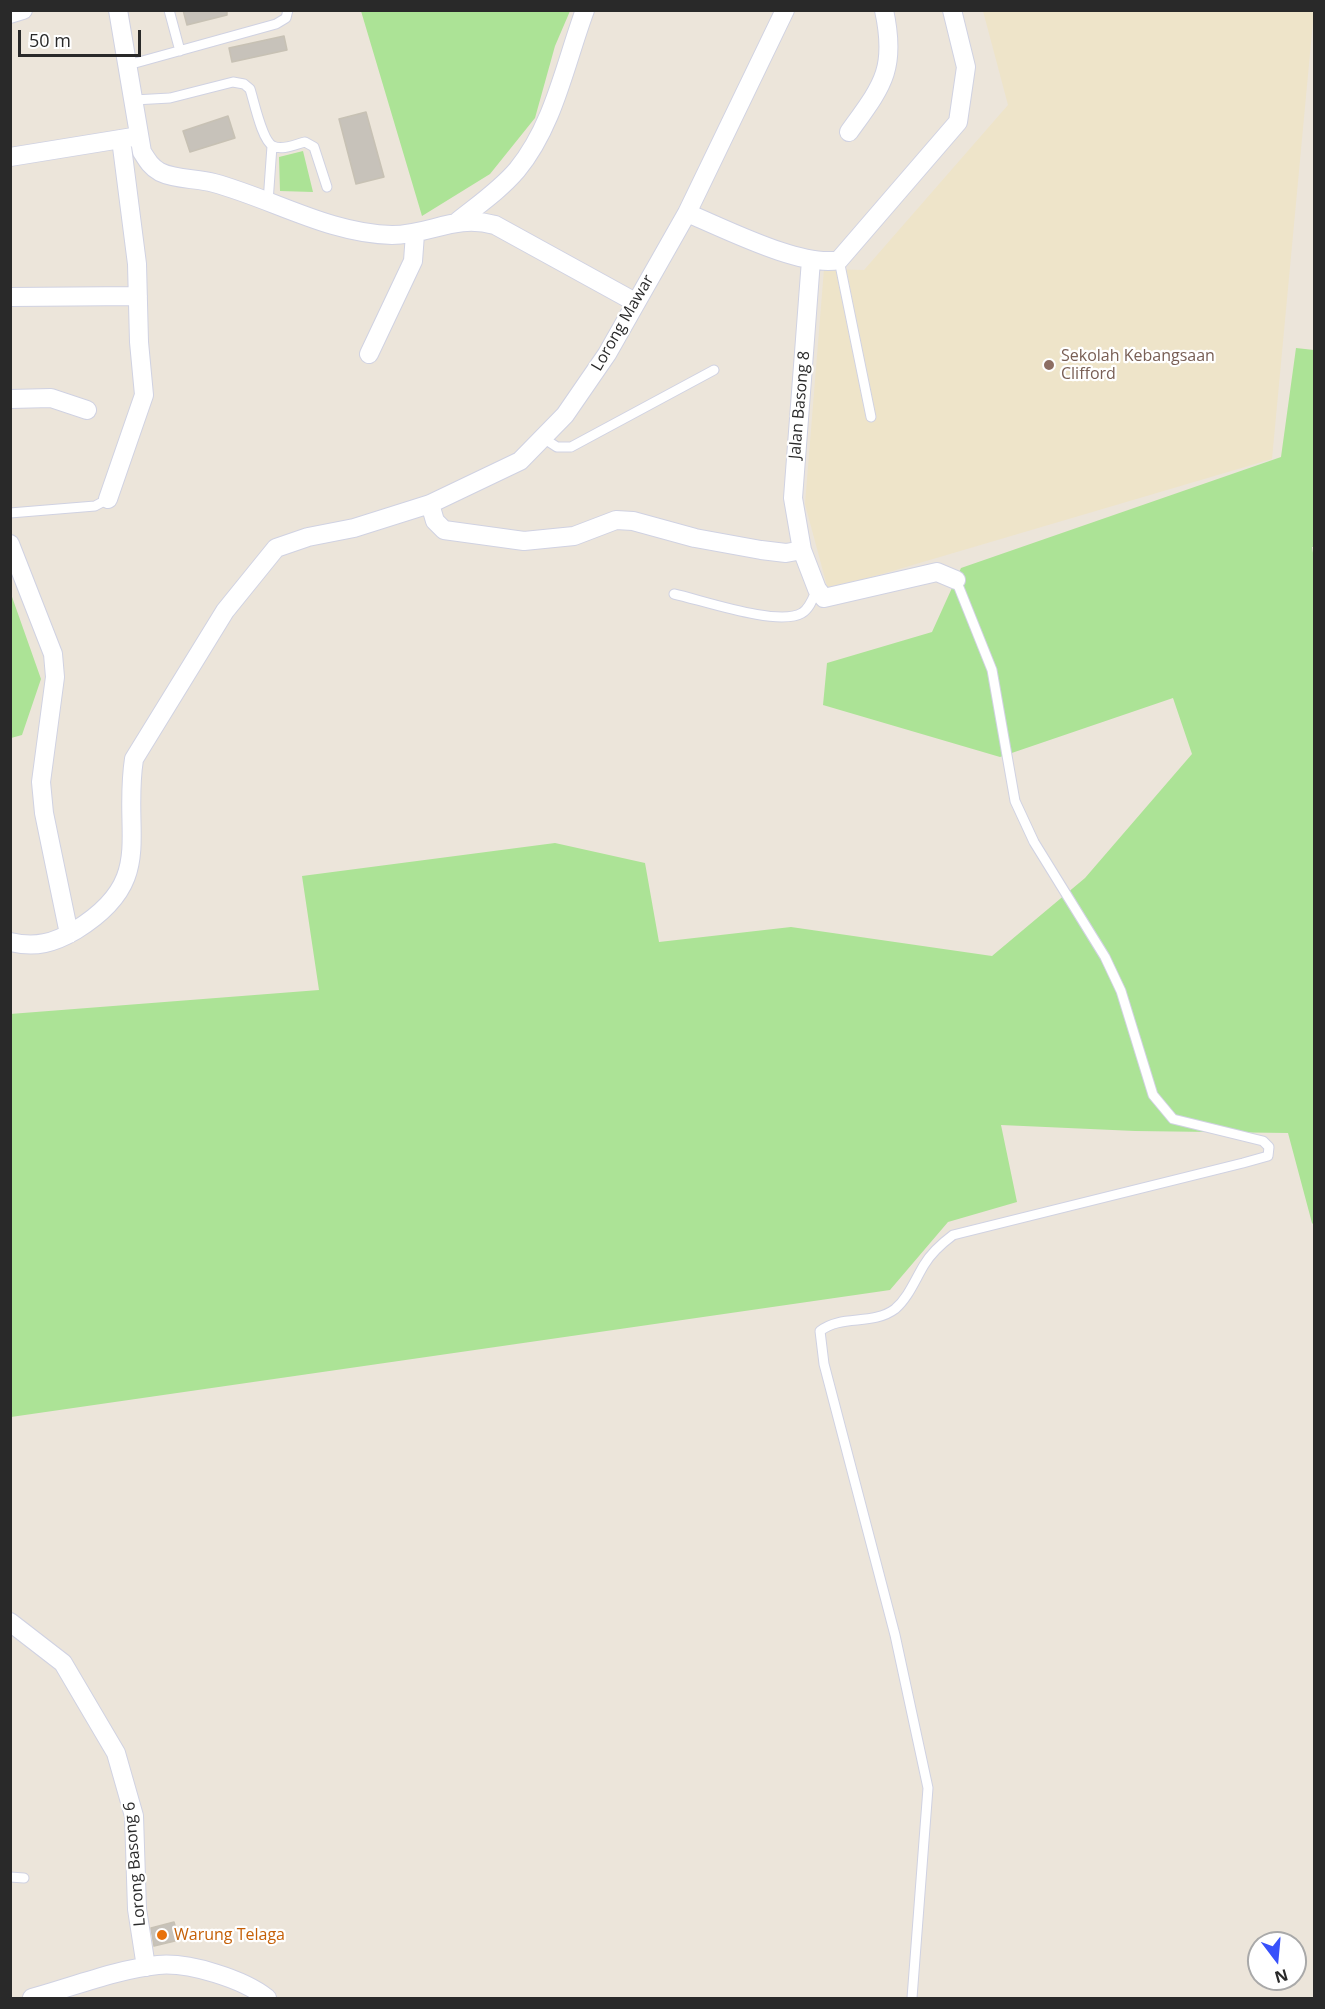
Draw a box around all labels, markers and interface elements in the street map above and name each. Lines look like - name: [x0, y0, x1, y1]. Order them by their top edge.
- scale bar: [21, 18, 144, 56]
- text: 50 m: [29, 28, 71, 52]
- street label: Lorong Mawar: [588, 271, 658, 375]
- place label: Sekolah Kebangsaan Clifford: [1061, 346, 1215, 384]
- street label: Jalan Basong 8: [786, 350, 814, 460]
- marker: Sekolah Kebangsaan Clifford: [1042, 358, 1056, 372]
- street label: Lorong Basong 6: [120, 1801, 150, 1927]
- place label: Warung Telaga: [174, 1925, 285, 1945]
- marker: Warung Telaga: [155, 1928, 169, 1942]
- north arrow: [1247, 1931, 1307, 1991]
- text: N: [1272, 1964, 1291, 1989]

